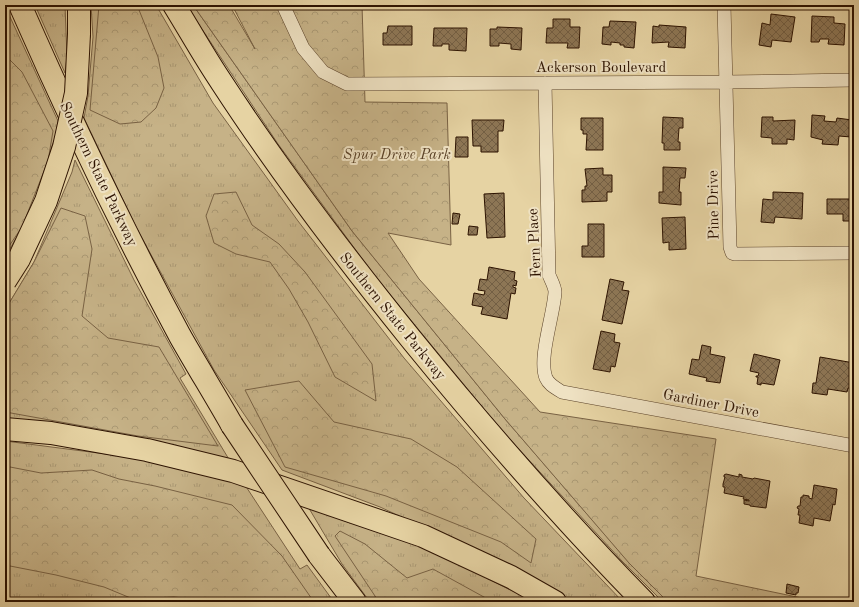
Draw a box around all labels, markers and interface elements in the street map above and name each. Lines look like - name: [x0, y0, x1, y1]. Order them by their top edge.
- street label: Ackerson Boulevard: [536, 61, 667, 76]
- street label: Southern State Parkway: [56, 100, 139, 249]
- park label: Spur Drive Park: [343, 148, 451, 163]
- street label: Pine Drive: [706, 170, 723, 240]
- street label: Fern Place: [526, 208, 545, 278]
- street label: Southern State Parkway: [336, 250, 448, 383]
- street label: Gardiner Drive: [661, 388, 760, 421]

